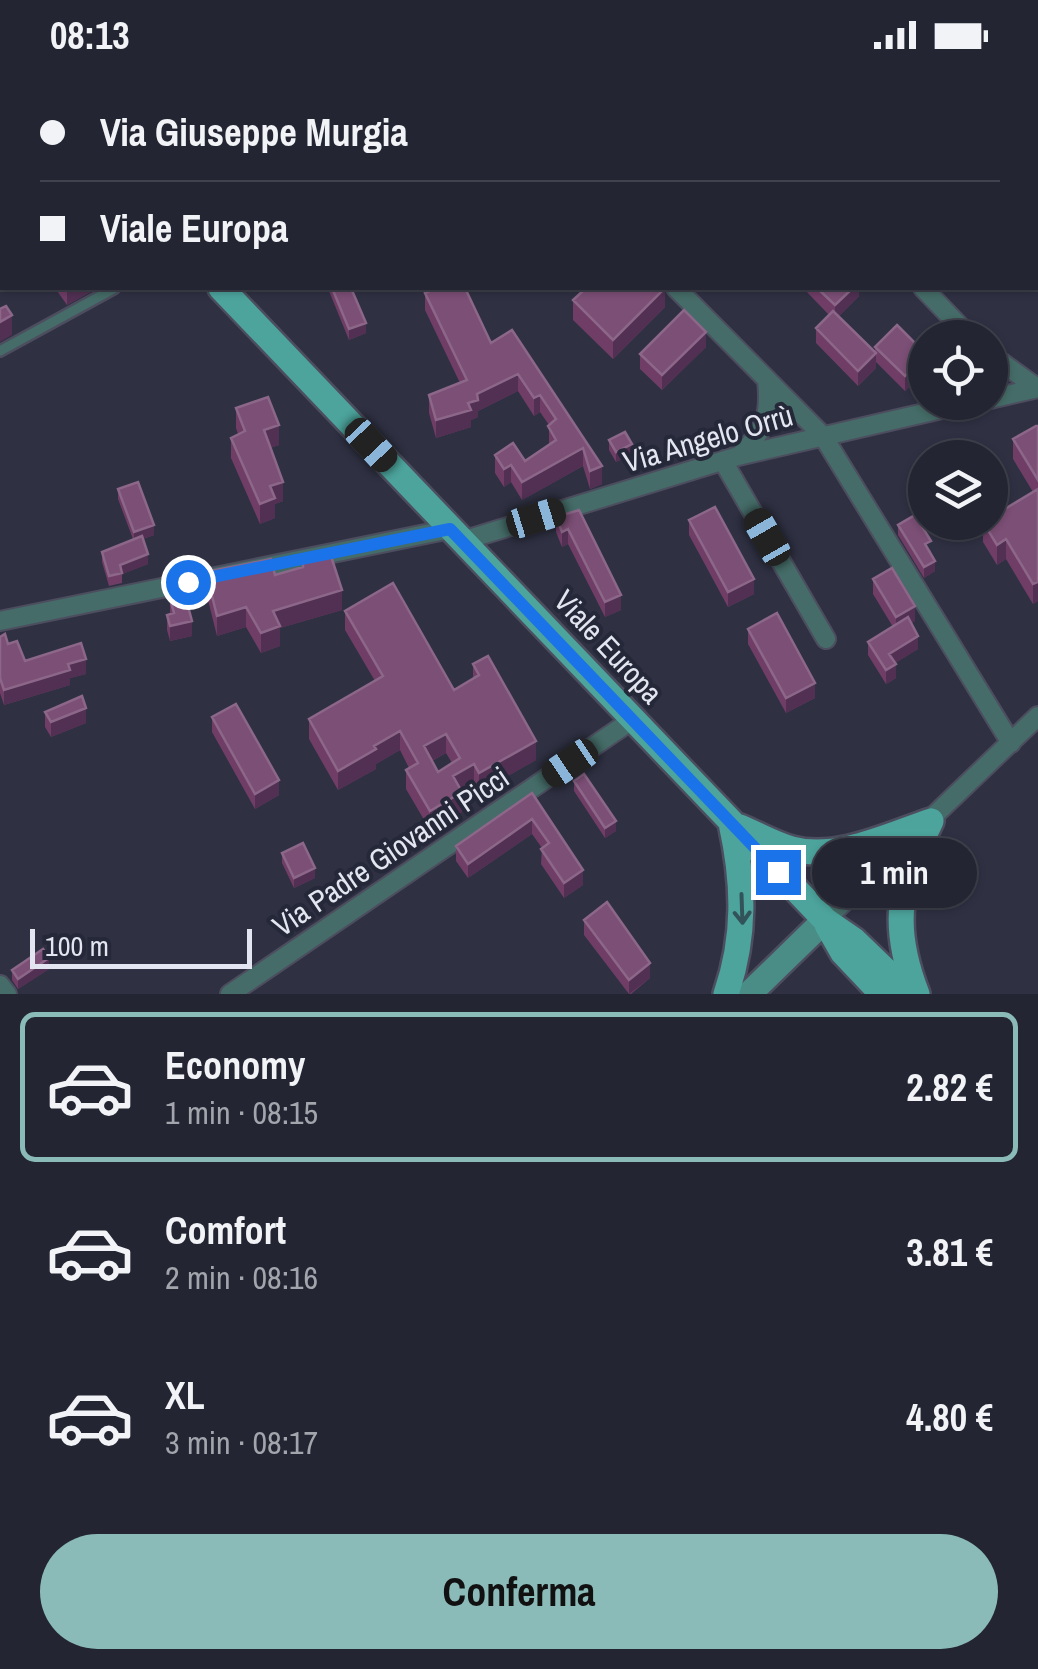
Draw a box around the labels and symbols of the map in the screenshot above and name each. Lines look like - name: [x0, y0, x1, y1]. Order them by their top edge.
- street label: Via Angelo Orrù: [618, 395, 797, 481]
- car: [340, 413, 402, 477]
- car: [503, 495, 569, 541]
- car: [739, 504, 795, 570]
- route start: [166, 560, 211, 605]
- street label: Viale Europa: [546, 581, 672, 712]
- car: [537, 734, 603, 792]
- street label: Via Padre Giovanni Picci: [264, 757, 517, 945]
- callout: 1 min: [813, 837, 978, 907]
- route end: [756, 850, 801, 895]
- one-way arrow: [733, 892, 752, 924]
- scale bar: [30, 924, 252, 968]

